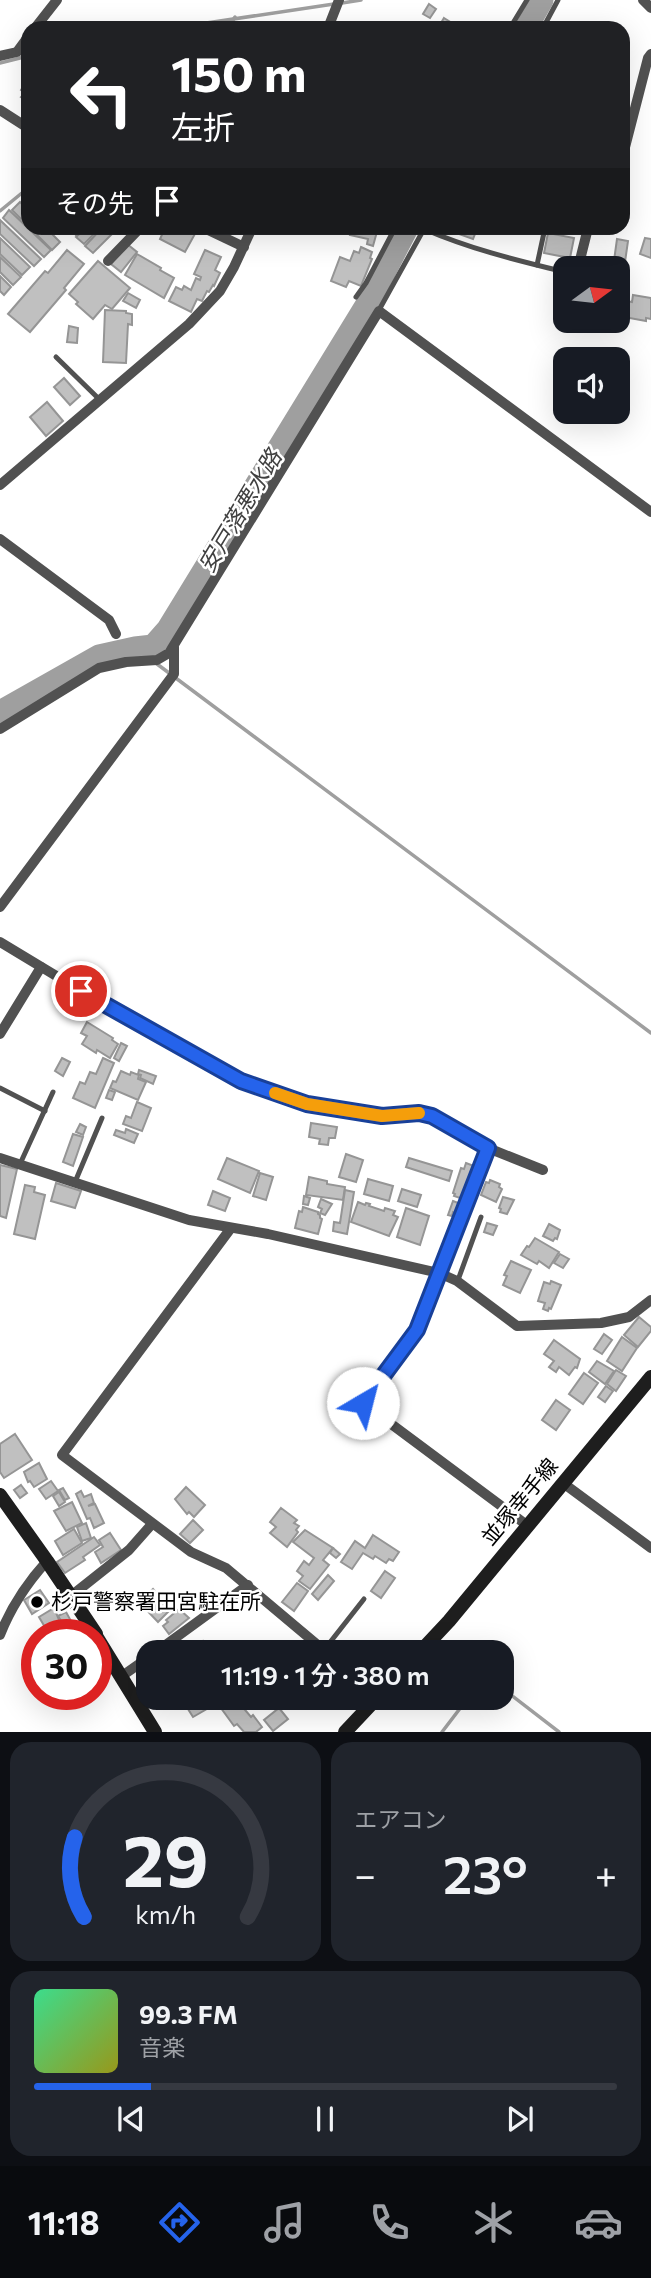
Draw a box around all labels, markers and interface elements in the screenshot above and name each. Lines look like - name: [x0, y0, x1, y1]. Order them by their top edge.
- text: 150 m: [171, 42, 306, 102]
- icon: left: [56, 49, 147, 140]
- text: 左折: [171, 106, 235, 146]
- icon: arrive: [148, 182, 186, 220]
- text: その先: [56, 187, 134, 218]
- north arrow: [553, 256, 630, 332]
- map controls: [553, 256, 630, 424]
- button: sound: [553, 347, 630, 424]
- water label: 安戸落悪水路: [192, 442, 288, 577]
- pin: [51, 961, 111, 1021]
- icon: arrive: [62, 972, 100, 1010]
- position arrow: [326, 1366, 400, 1440]
- street label: 並塚幸手線: [476, 1453, 562, 1549]
- place label: 杉戸警察署田宮駐在所: [51, 1588, 261, 1613]
- marker: 杉戸警察署田宮駐在所: [29, 1594, 45, 1610]
- speed limit sign: 30: [21, 1619, 112, 1710]
- text: 11:19 · 1 分 · 380 m: [221, 1659, 429, 1690]
- text: エアコン: [355, 1805, 447, 1833]
- text: 29: [122, 1814, 208, 1903]
- text: 23°: [443, 1841, 528, 1905]
- text: −: [355, 1850, 376, 1897]
- text: +: [595, 1850, 617, 1897]
- text: km/h: [135, 1899, 196, 1929]
- text: 99.3 FM: [139, 1998, 238, 2029]
- text: 音楽: [139, 2033, 185, 2061]
- icon: previous: [112, 2100, 150, 2138]
- icon: pause: [306, 2100, 344, 2138]
- icon: next: [501, 2100, 539, 2138]
- icon: directions: [155, 2198, 204, 2247]
- icon: music: [260, 2198, 309, 2247]
- icon: phone: [365, 2198, 414, 2247]
- icon: climate: [469, 2198, 518, 2247]
- icon: car: [574, 2198, 623, 2247]
- text: 11:18: [28, 2202, 100, 2242]

